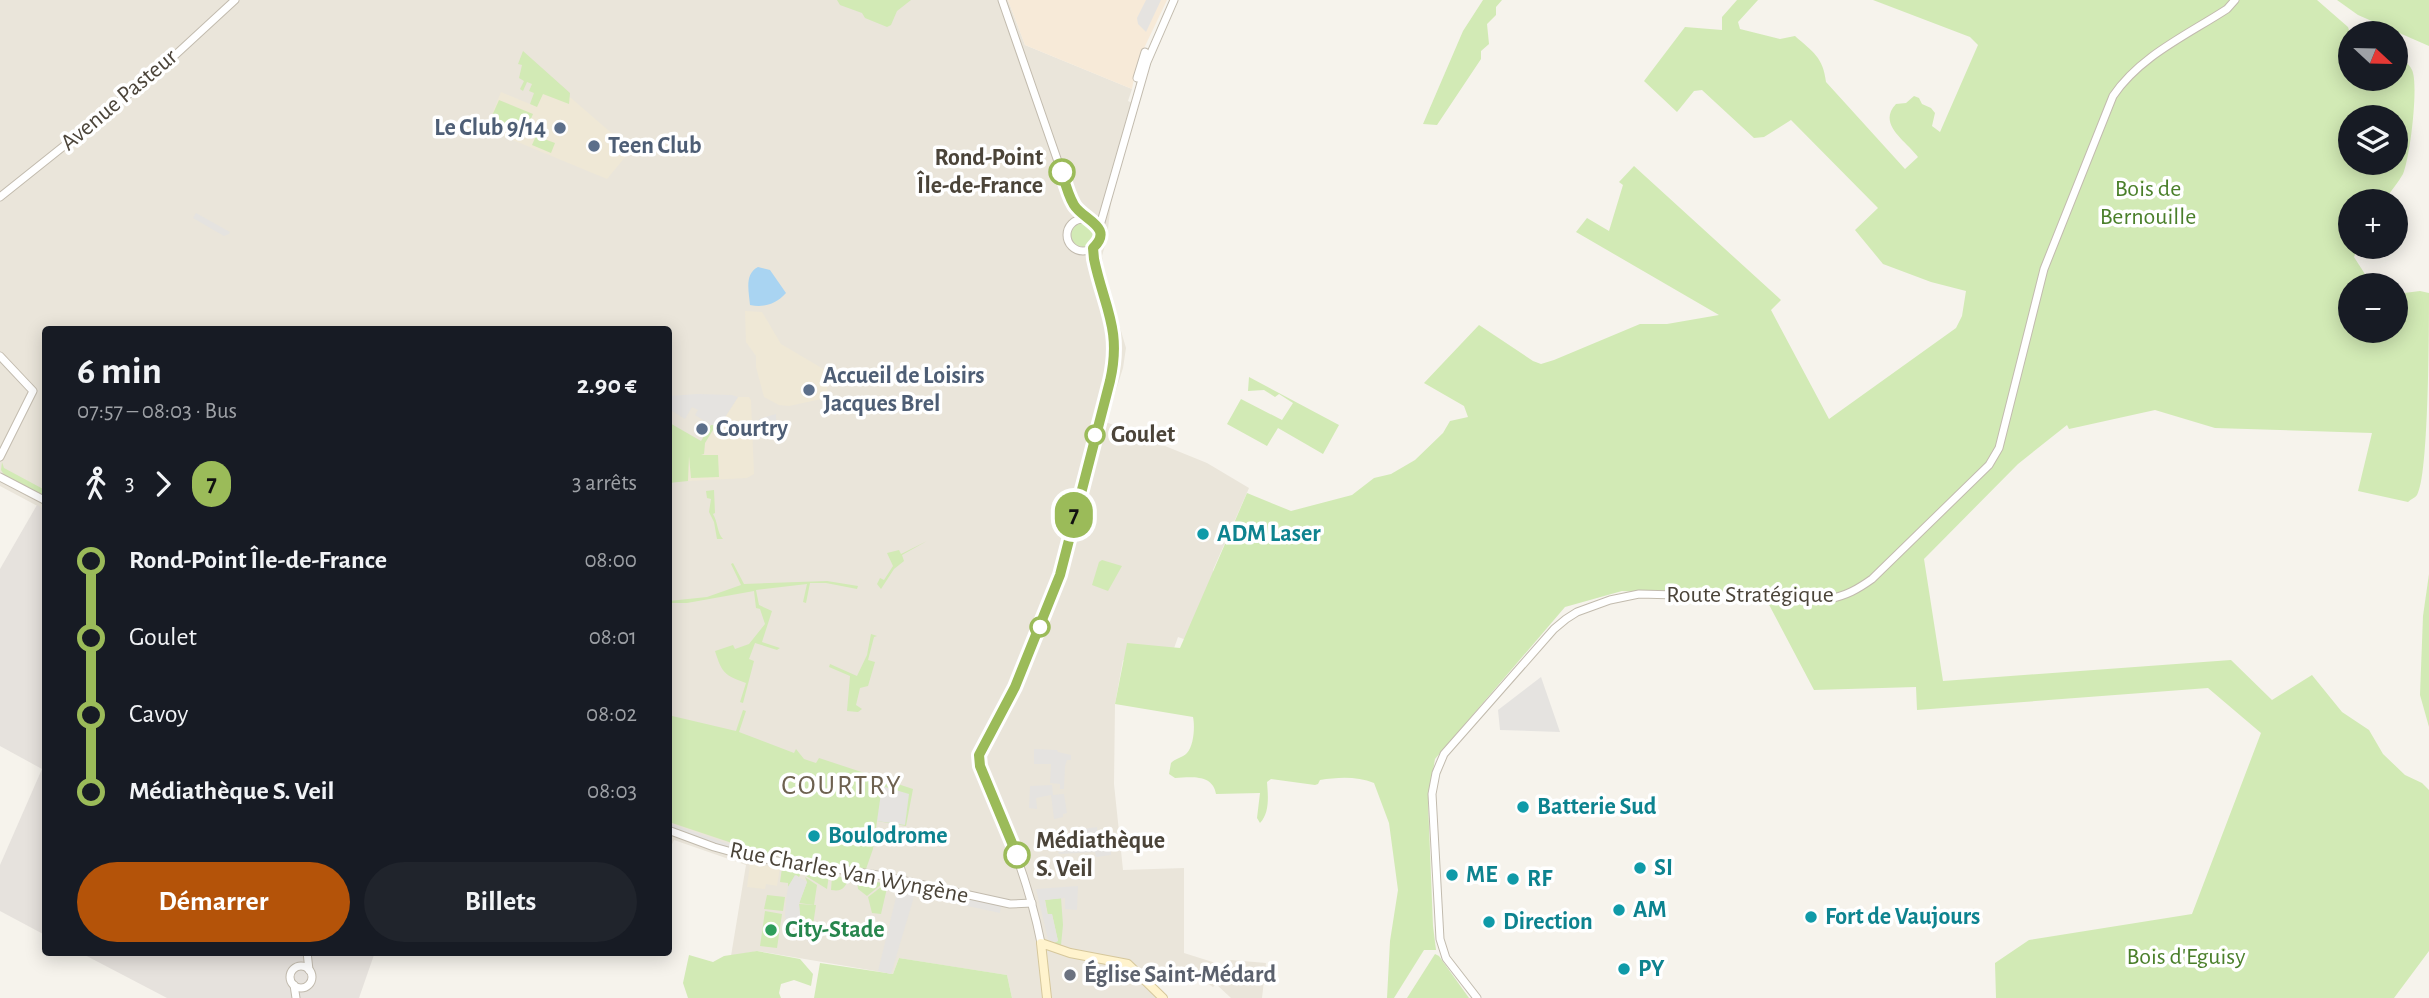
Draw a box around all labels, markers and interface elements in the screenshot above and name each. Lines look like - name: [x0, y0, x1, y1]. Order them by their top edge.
- north arrow: [2338, 21, 2408, 91]
- map controls: [2338, 21, 2408, 343]
- street label: Avenue Pasteur: [56, 44, 182, 155]
- button: layers: [2338, 105, 2408, 175]
- place label: Le Club 9/14: [434, 116, 546, 140]
- marker: Le Club 9/14: [552, 120, 568, 136]
- place label: Teen Club: [608, 134, 701, 158]
- marker: Teen Club: [586, 138, 602, 154]
- place label: Rond-Point Île-de-France: [917, 146, 1043, 198]
- marker: Rond-Point Île-de-France: [1049, 159, 1075, 185]
- park label: Bois de Bernouille: [2100, 177, 2196, 229]
- button: +: [2338, 189, 2408, 259]
- button: −: [2338, 273, 2408, 343]
- text: 6 min: [77, 353, 162, 391]
- place label: Accueil de Loisirs Jacques Brel: [823, 364, 985, 416]
- text: 2.90 €: [577, 372, 637, 398]
- marker: Accueil de Loisirs Jacques Brel: [801, 382, 817, 398]
- text: 07:57 – 08:03 · Bus: [77, 400, 237, 423]
- place label: Courtry: [716, 417, 788, 441]
- marker: Courtry: [694, 421, 710, 437]
- place label: Goulet: [1111, 423, 1175, 447]
- marker: Goulet: [1085, 425, 1105, 445]
- icon: walk: [77, 465, 115, 503]
- icon: forward: [144, 465, 182, 503]
- text: 3: [125, 472, 134, 495]
- text: 7: [206, 472, 217, 496]
- text: 3 arrêts: [572, 472, 637, 495]
- line badge: 7: [1051, 492, 1097, 538]
- text: 7: [1069, 503, 1079, 527]
- place label: ADM Laser: [1217, 522, 1321, 546]
- marker: ADM Laser: [1195, 526, 1211, 542]
- text: Rond-Point Île-de-France: [129, 547, 387, 573]
- text: 08:00: [584, 549, 637, 572]
- street label: Route Stratégique: [1666, 583, 1834, 607]
- unlabelled marker: [1030, 617, 1050, 637]
- text: Goulet: [129, 624, 197, 650]
- text: 08:01: [589, 626, 637, 649]
- text: Cavoy: [129, 701, 188, 727]
- text: 08:02: [586, 703, 637, 726]
- district label: COURTRY: [781, 772, 903, 800]
- text: Médiathèque S. Veil: [129, 778, 334, 804]
- text: 08:03: [587, 780, 637, 803]
- place label: Batterie Sud: [1537, 795, 1657, 819]
- marker: Batterie Sud: [1515, 799, 1531, 815]
- place label: Boulodrome: [828, 824, 948, 848]
- marker: Boulodrome: [806, 828, 822, 844]
- place label: Médiathèque S. Veil: [1036, 829, 1165, 881]
- street label: Rue Charles Van Wyngène: [728, 838, 970, 908]
- marker: Médiathèque S. Veil: [1004, 842, 1030, 868]
- place label: SI: [1654, 856, 1673, 880]
- marker: SI: [1632, 860, 1648, 876]
- button: Démarrer: [77, 862, 350, 942]
- button: Billets: [364, 862, 637, 942]
- place label: ME: [1466, 863, 1497, 887]
- marker: ME: [1444, 867, 1460, 883]
- place label: RF: [1527, 867, 1553, 891]
- marker: RF: [1505, 871, 1521, 887]
- place label: AM: [1633, 898, 1667, 922]
- marker: AM: [1611, 902, 1627, 918]
- place label: Fort de Vaujours: [1825, 905, 1980, 929]
- marker: Fort de Vaujours: [1803, 909, 1819, 925]
- place label: Direction: [1503, 910, 1593, 934]
- marker: Direction: [1481, 914, 1497, 930]
- place label: City-Stade: [785, 918, 885, 942]
- marker: City-Stade: [763, 922, 779, 938]
- park label: Bois d'Eguisy: [2127, 945, 2245, 969]
- place label: PY: [1638, 957, 1665, 981]
- place label: Église Saint-Médard: [1084, 959, 1276, 987]
- marker: PY: [1616, 961, 1632, 977]
- marker: Église Saint-Médard: [1062, 967, 1078, 983]

